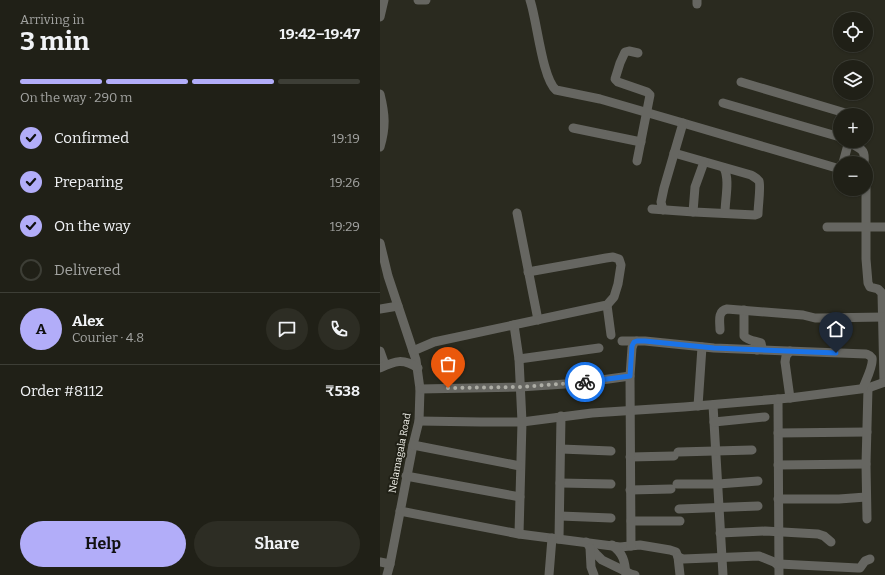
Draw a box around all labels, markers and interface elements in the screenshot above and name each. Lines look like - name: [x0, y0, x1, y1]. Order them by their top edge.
- text: Arriving in: [20, 12, 85, 27]
- map controls: [833, 12, 873, 196]
- button: locate: [833, 12, 873, 52]
- text: 19:42–19:47: [279, 25, 360, 43]
- text: 3 min: [20, 26, 89, 57]
- button: layers: [833, 60, 873, 100]
- text: On the way · 290 m: [20, 90, 132, 105]
- button: +: [833, 108, 873, 148]
- icon: check: [20, 127, 42, 149]
- text: Confirmed: [54, 129, 129, 147]
- text: 19:19: [331, 131, 360, 146]
- button: −: [833, 156, 873, 196]
- icon: check: [20, 171, 42, 193]
- text: Preparing: [54, 173, 123, 191]
- text: 19:26: [330, 175, 360, 190]
- icon: check: [20, 215, 42, 237]
- text: On the way: [54, 217, 131, 235]
- text: 19:29: [330, 219, 360, 234]
- text: Delivered: [54, 261, 121, 279]
- button: chat: [266, 308, 308, 350]
- button: phone: [318, 308, 360, 350]
- text: Alex: [72, 312, 104, 330]
- pin: [819, 312, 853, 353]
- icon: home: [825, 318, 847, 340]
- text: A: [36, 320, 46, 338]
- text: Courier · 4.8: [72, 330, 144, 345]
- pin: [431, 347, 465, 388]
- icon: bag: [437, 353, 459, 375]
- courier: [565, 362, 605, 402]
- icon: bike: [574, 371, 596, 393]
- text: Order #8112: [20, 382, 103, 400]
- text: ₹538: [325, 382, 360, 400]
- street label: Nelamagala Road: [386, 412, 414, 494]
- button: Help: [20, 521, 186, 567]
- button: Share: [194, 521, 360, 567]

